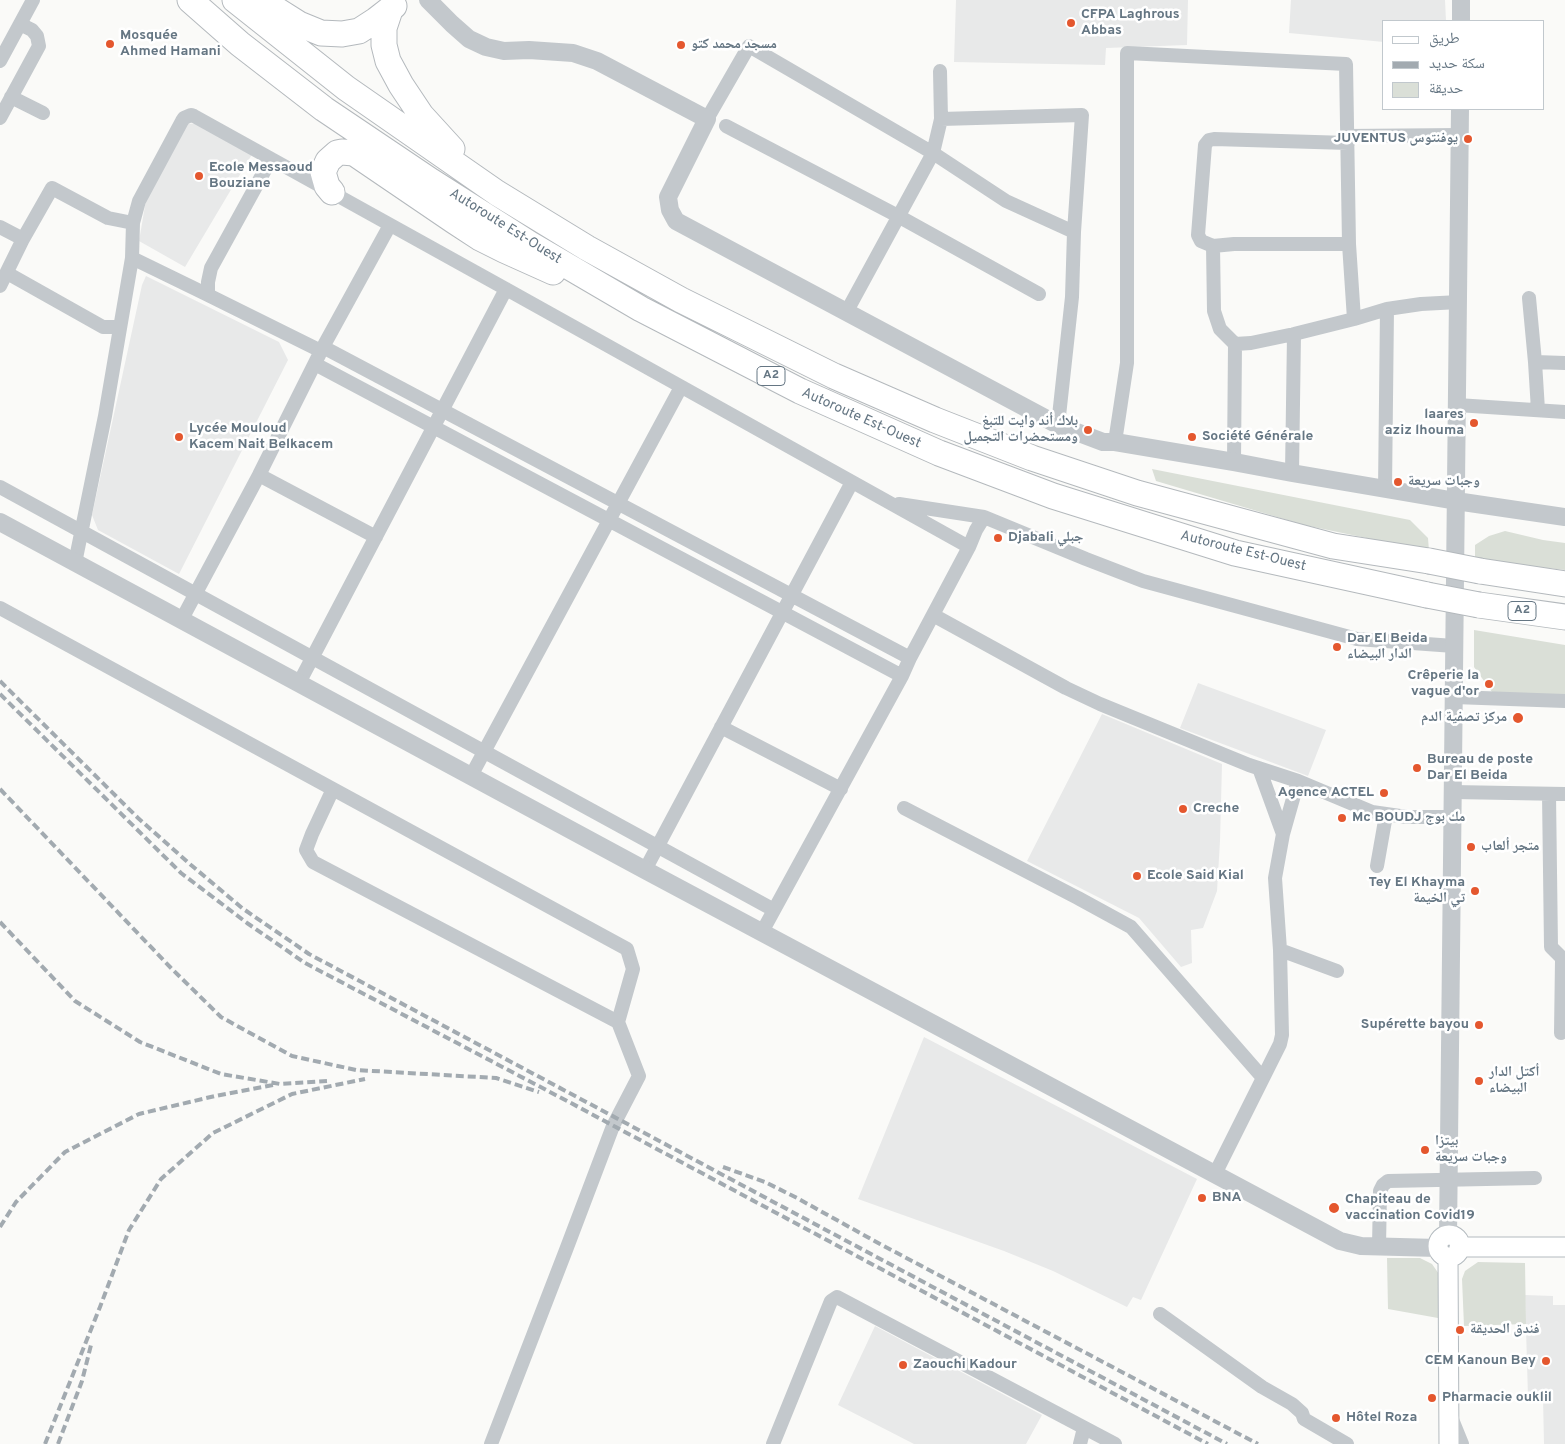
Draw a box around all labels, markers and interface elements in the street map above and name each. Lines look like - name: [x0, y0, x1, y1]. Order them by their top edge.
- place label: CFPA Laghrous Abbas: [1081, 7, 1180, 40]
- marker: CFPA Laghrous Abbas: [1065, 17, 1077, 29]
- legend: [1382, 20, 1545, 110]
- place label: Mosquée Ahmed Hamani: [120, 28, 221, 60]
- text: طريق: [1429, 30, 1460, 49]
- place label: مسجد محمد كتو: [691, 37, 777, 53]
- marker: Mosquée Ahmed Hamani: [104, 38, 116, 50]
- marker: مسجد محمد كتو: [675, 39, 687, 51]
- text: سكة حديد: [1429, 55, 1485, 74]
- text: حديقة: [1429, 80, 1463, 99]
- place label: JUVENTUS يوفنتوس: [1333, 131, 1458, 147]
- marker: JUVENTUS يوفنتوس: [1462, 133, 1474, 145]
- place label: Ecole Messaoud Bouziane: [209, 160, 313, 192]
- marker: Ecole Messaoud Bouziane: [193, 170, 205, 182]
- street label: Autoroute Est-Ouest: [446, 186, 564, 268]
- road number: A2: [757, 366, 785, 386]
- street label: Autoroute Est-Ouest: [799, 385, 923, 453]
- place label: laares aziz lhouma: [1385, 407, 1464, 440]
- place label: بلاك أند وايت للتبغ ومستحضرات التجميل: [964, 414, 1078, 447]
- marker: laares aziz lhouma: [1468, 417, 1480, 429]
- place label: Lycée Mouloud Kacem Nait Belkacem: [189, 421, 333, 454]
- marker: بلاك أند وايت للتبغ ومستحضرات التجميل: [1082, 424, 1094, 436]
- place label: Société Générale: [1202, 429, 1313, 445]
- marker: Lycée Mouloud Kacem Nait Belkacem: [173, 431, 185, 443]
- marker: Société Générale: [1186, 431, 1198, 443]
- place label: وجبات سريعة: [1408, 474, 1480, 490]
- marker: وجبات سريعة: [1392, 476, 1404, 488]
- street label: Autoroute Est-Ouest: [1178, 528, 1308, 576]
- place label: Djabali جبلي: [1008, 530, 1083, 546]
- marker: Djabali جبلي: [992, 532, 1004, 544]
- road number: A2: [1508, 602, 1536, 620]
- place label: Dar El Beida الدار البيضاء: [1347, 631, 1428, 664]
- marker: Dar El Beida الدار البيضاء: [1331, 641, 1343, 653]
- place label: Crêperie la vague d'or: [1408, 668, 1479, 700]
- marker: Crêperie la vague d'or: [1483, 678, 1495, 690]
- place label: مركز تصفية الدم: [1421, 710, 1507, 726]
- marker: مركز تصفية الدم: [1511, 711, 1525, 725]
- place label: Bureau de poste Dar El Beida: [1427, 752, 1533, 784]
- marker: Bureau de poste Dar El Beida: [1411, 762, 1423, 774]
- place label: Agence ACTEL: [1278, 785, 1374, 801]
- marker: Agence ACTEL: [1378, 787, 1390, 799]
- place label: Creche: [1193, 801, 1239, 817]
- marker: Creche: [1177, 803, 1189, 815]
- place label: Mc BOUDJ مك بوج: [1352, 810, 1465, 826]
- marker: Mc BOUDJ مك بوج: [1336, 812, 1348, 824]
- place label: متجر ألعاب: [1481, 839, 1539, 855]
- marker: متجر ألعاب: [1465, 841, 1477, 853]
- place label: Ecole Said Kial: [1147, 868, 1244, 884]
- marker: Ecole Said Kial: [1131, 870, 1143, 882]
- place label: Tey El Khayma تي الخيمة: [1369, 875, 1465, 908]
- marker: Tey El Khayma تي الخيمة: [1469, 885, 1481, 897]
- place label: Supérette bayou: [1361, 1017, 1469, 1033]
- marker: Supérette bayou: [1473, 1019, 1485, 1031]
- place label: أكتل الدار البيضاء: [1489, 1065, 1539, 1098]
- marker: أكتل الدار البيضاء: [1473, 1075, 1485, 1087]
- place label: بيتزا وجبات سريعة: [1435, 1134, 1507, 1166]
- marker: بيتزا وجبات سريعة: [1419, 1144, 1431, 1156]
- place label: BNA: [1212, 1190, 1242, 1206]
- marker: BNA: [1196, 1192, 1208, 1204]
- place label: Chapiteau de vaccination Covid19: [1345, 1192, 1475, 1224]
- marker: Chapiteau de vaccination Covid19: [1327, 1201, 1341, 1215]
- place label: فندق الحديقة: [1470, 1322, 1540, 1338]
- marker: فندق الحديقة: [1454, 1324, 1466, 1336]
- place label: CEM Kanoun Bey: [1425, 1353, 1536, 1369]
- marker: CEM Kanoun Bey: [1540, 1355, 1552, 1367]
- place label: Zaouchi Kadour: [913, 1357, 1017, 1373]
- marker: Zaouchi Kadour: [897, 1359, 909, 1371]
- place label: Pharmacie ouklil: [1442, 1390, 1552, 1406]
- marker: Pharmacie ouklil: [1426, 1392, 1438, 1404]
- place label: Hôtel Roza: [1346, 1410, 1417, 1426]
- marker: Hôtel Roza: [1330, 1412, 1342, 1424]

